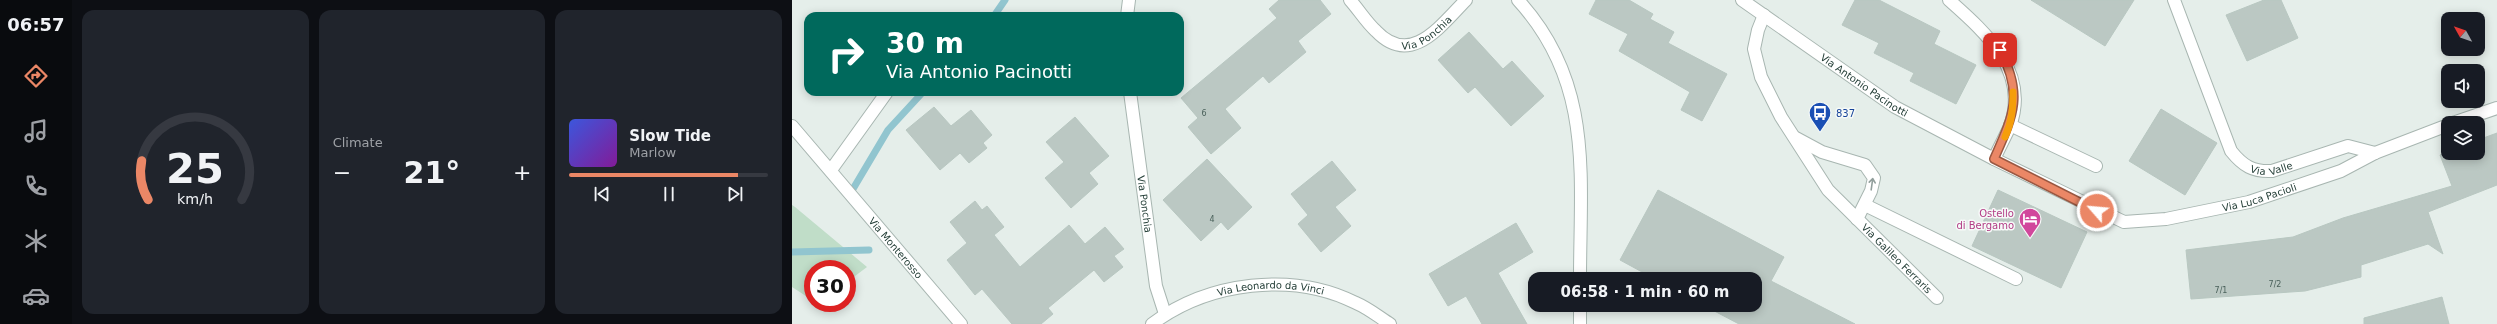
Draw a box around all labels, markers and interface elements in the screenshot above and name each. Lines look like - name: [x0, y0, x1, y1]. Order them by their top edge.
- north arrow: [2441, 12, 2485, 56]
- map controls: [2441, 12, 2485, 160]
- street label: Via Ponchia: [1401, 13, 1454, 51]
- text: 06:57: [7, 14, 65, 35]
- text: 30 m: [886, 27, 964, 60]
- icon: right: [820, 28, 872, 80]
- pin: [1983, 33, 2017, 67]
- icon: arrive: [1989, 39, 2011, 61]
- street label: Via Antonio Pacinotti: [1819, 51, 1910, 118]
- text: Via Antonio Pacinotti: [886, 61, 1072, 82]
- icon: directions: [22, 62, 50, 90]
- button: sound: [2441, 64, 2485, 108]
- bus stop icon: 837: [1807, 100, 1833, 133]
- place label: 837: [1836, 108, 1855, 119]
- house number: 6: [1201, 109, 1207, 118]
- button: layers: [2441, 116, 2485, 160]
- icon: music: [22, 117, 50, 145]
- text: Slow Tide: [629, 127, 711, 145]
- text: Climate: [333, 135, 383, 150]
- text: 25: [166, 144, 224, 193]
- text: Marlow: [629, 145, 676, 160]
- text: 21°: [404, 155, 460, 190]
- street label: Via Valle: [2249, 159, 2294, 177]
- text: −: [333, 160, 351, 185]
- text: +: [513, 160, 531, 185]
- icon: phone: [22, 172, 50, 200]
- street label: Via Ponchia: [1136, 175, 1154, 233]
- one-way arrow: [1868, 178, 1876, 191]
- street label: Via Luca Pacioli: [2221, 181, 2298, 213]
- icon: previous: [591, 183, 613, 205]
- icon: pause: [658, 183, 680, 205]
- icon: next: [724, 183, 746, 205]
- position arrow: [2076, 190, 2118, 232]
- text: km/h: [177, 191, 213, 207]
- hotel icon: Ostello di Bergamo: [2017, 206, 2043, 239]
- place label: Ostello di Bergamo: [1956, 208, 2014, 231]
- street label: Via Monterosso: [867, 215, 925, 280]
- house number: 4: [1209, 215, 1215, 224]
- street label: Via Galileo Ferraris: [1860, 221, 1934, 295]
- icon: climate: [22, 227, 50, 255]
- speed limit sign: 30: [804, 260, 856, 312]
- street label: Via Leonardo da Vinci: [1216, 279, 1326, 298]
- house number: 7/2: [2269, 280, 2281, 289]
- icon: car: [22, 282, 50, 310]
- text: 06:58 · 1 min · 60 m: [1561, 283, 1729, 301]
- house number: 7/1: [2215, 286, 2227, 295]

